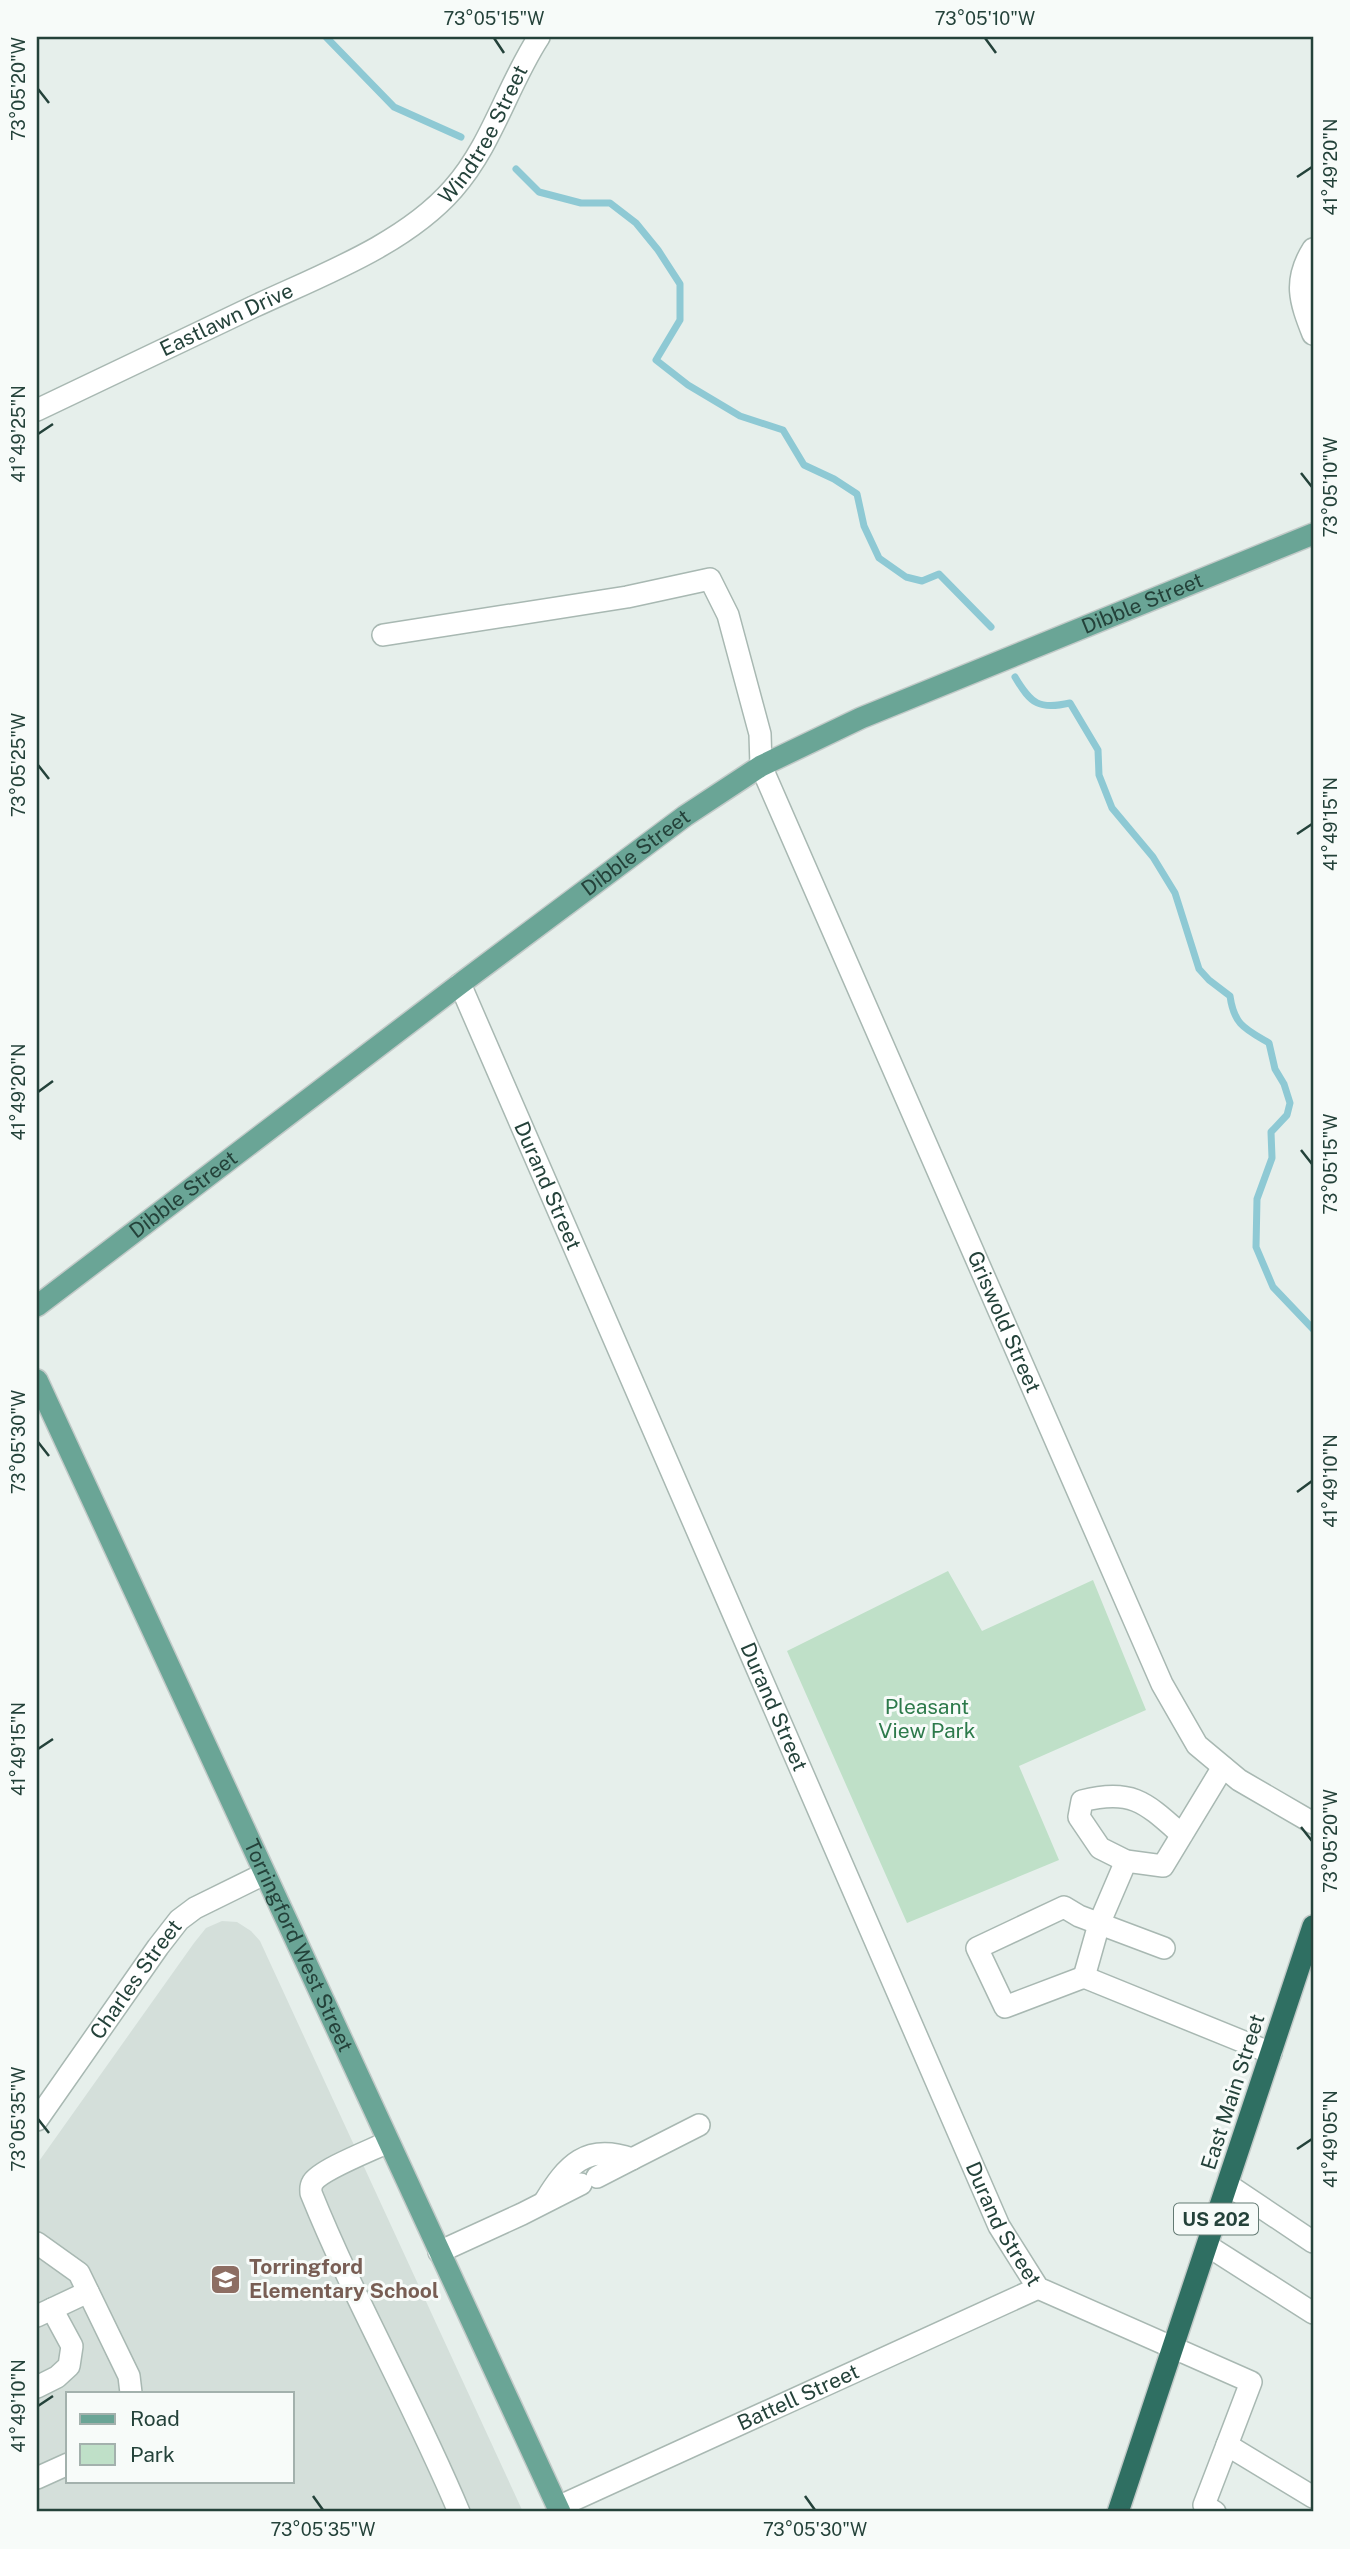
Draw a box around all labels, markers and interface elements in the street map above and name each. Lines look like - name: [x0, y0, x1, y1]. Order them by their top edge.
- text: 73°05'15"W: [444, 8, 544, 29]
- text: 73°05'10"W: [935, 8, 1035, 29]
- text: 73°05'20"W: [8, 37, 29, 141]
- street label: Windtree Street: [433, 61, 533, 209]
- text: 41°49'20"N: [1320, 119, 1341, 215]
- street label: Eastlawn Drive: [156, 277, 297, 361]
- text: 41°49'25"N: [8, 385, 29, 483]
- text: 73°05'10"W: [1320, 437, 1341, 537]
- street label: Dibble Street: [1078, 567, 1207, 639]
- text: 73°05'25"W: [8, 713, 29, 817]
- text: 41°49'15"N: [1320, 777, 1341, 871]
- street label: Dibble Street: [576, 804, 695, 901]
- text: 41°49'20"N: [8, 1044, 29, 1140]
- text: 73°05'15"W: [1320, 1114, 1341, 1214]
- street label: Durand Street: [509, 1118, 587, 1254]
- street label: Dibble Street: [124, 1145, 242, 1243]
- street label: Griswold Street: [962, 1247, 1046, 1397]
- text: 73°05'30"W: [8, 1390, 29, 1494]
- text: 41°49'10"N: [1320, 1434, 1341, 1528]
- street label: Durand Street: [735, 1639, 813, 1775]
- park label: Pleasant View Park: [878, 1694, 976, 1743]
- text: 41°49'15"N: [8, 1702, 29, 1796]
- text: 73°05'20"W: [1320, 1789, 1341, 1893]
- street label: Torringford West Street: [239, 1835, 359, 2056]
- street label: Charles Street: [84, 1914, 187, 2044]
- street label: East Main Street: [1196, 2011, 1269, 2173]
- text: 73°05'35"W: [8, 2067, 29, 2171]
- text: 41°49'05"N: [1320, 2090, 1341, 2188]
- street label: Durand Street: [961, 2158, 1047, 2291]
- road number: US 202: [1174, 2204, 1258, 2234]
- place label: Torringford Elementary School: [249, 2254, 439, 2303]
- school or university icon: Torringford Elementary School: [209, 2262, 243, 2296]
- street label: Battell Street: [733, 2358, 863, 2436]
- text: 41°49'10"N: [8, 2359, 29, 2453]
- legend: [66, 2392, 294, 2482]
- text: Road: [130, 2406, 180, 2431]
- text: Park: [130, 2442, 175, 2467]
- text: 73°05'35"W: [271, 2519, 375, 2540]
- text: 73°05'30"W: [763, 2519, 867, 2540]

